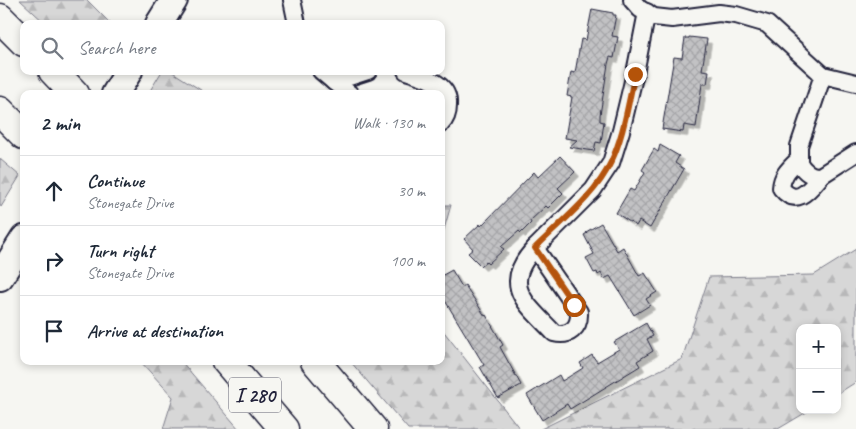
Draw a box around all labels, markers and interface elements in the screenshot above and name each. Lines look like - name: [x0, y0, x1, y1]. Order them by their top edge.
- search box: [20, 20, 445, 75]
- icon: search: [38, 34, 66, 62]
- text: Search here: [78, 36, 155, 60]
- route end: [624, 63, 647, 86]
- text: 2 min: [40, 110, 80, 136]
- text: Walk · 130 m: [353, 113, 425, 133]
- text: Continue: [87, 169, 144, 193]
- icon: ahead: [40, 177, 68, 205]
- text: 30 m: [398, 181, 425, 201]
- text: Stonegate Drive: [87, 193, 174, 213]
- text: Turn right: [87, 239, 154, 263]
- icon: right: [40, 247, 68, 275]
- text: 100 m: [391, 251, 425, 271]
- text: Stonegate Drive: [87, 263, 174, 283]
- route start: [563, 294, 586, 317]
- icon: arrive: [40, 317, 68, 345]
- text: Arrive at destination: [87, 319, 223, 343]
- map controls: [796, 324, 841, 414]
- button: +: [796, 324, 841, 369]
- button: −: [796, 369, 841, 414]
- road number: I 280: [229, 378, 281, 412]

